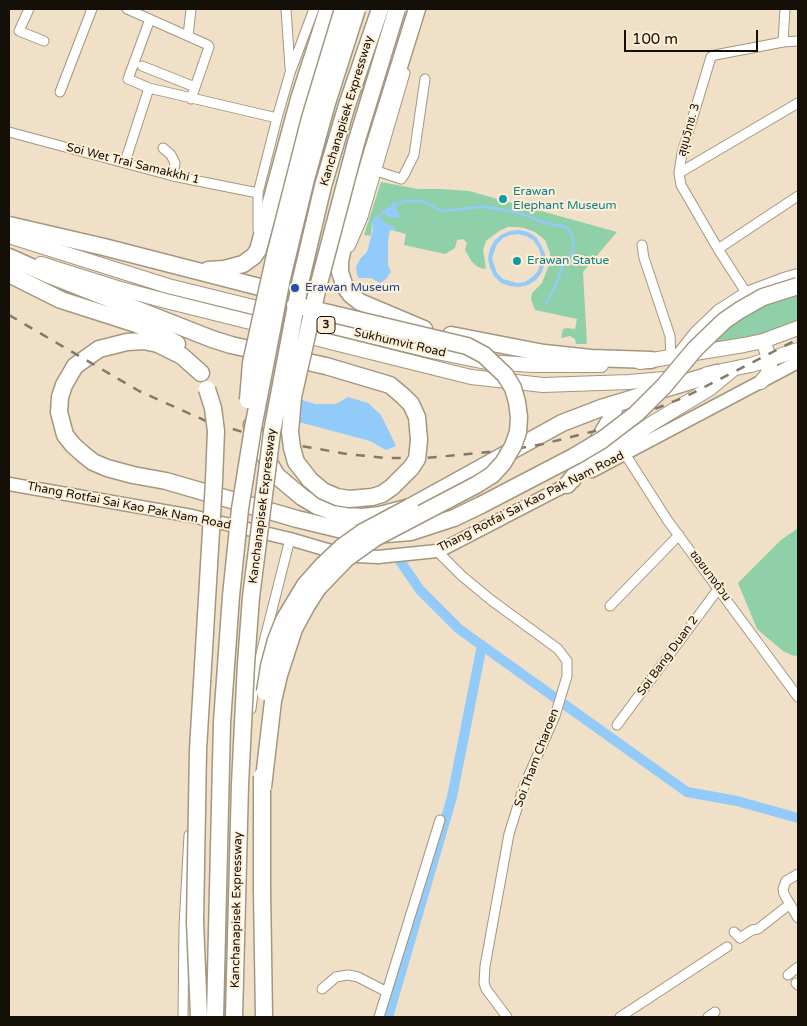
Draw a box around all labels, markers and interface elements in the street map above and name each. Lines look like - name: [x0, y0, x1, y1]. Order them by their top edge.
- scale bar: [627, 20, 761, 52]
- text: 100 m: [632, 30, 678, 48]
- street label: Kanchanapisek Expressway: [317, 34, 377, 188]
- street label: สุขุมวิทซ. 3: [675, 102, 703, 158]
- street label: Soi Wet Trai Samakkhi 1: [65, 140, 201, 188]
- place label: Erawan Elephant Museum: [513, 185, 617, 213]
- marker: Erawan Elephant Museum: [497, 193, 509, 205]
- place label: Erawan Statue: [527, 254, 609, 268]
- marker: Erawan Statue: [511, 255, 523, 267]
- place label: Erawan Museum: [305, 281, 400, 295]
- marker: Erawan Museum: [289, 282, 301, 294]
- road number: 3: [317, 316, 335, 334]
- street label: Sukhumvit Road: [353, 325, 447, 361]
- street label: Kanchanapisek Expressway: [246, 428, 280, 584]
- street label: Thang Rotfai Sai Kao Pak Nam Road: [435, 449, 627, 555]
- street label: Thang Rotfai Sai Kao Pak Nam Road: [26, 479, 232, 533]
- street label: ซอยบางด้วน: [686, 548, 734, 604]
- street label: Soi Bang Duan 2: [634, 613, 702, 699]
- street label: Soi Tham Charoen: [512, 707, 562, 809]
- street label: Kanchanapisek Expressway: [228, 832, 246, 988]

